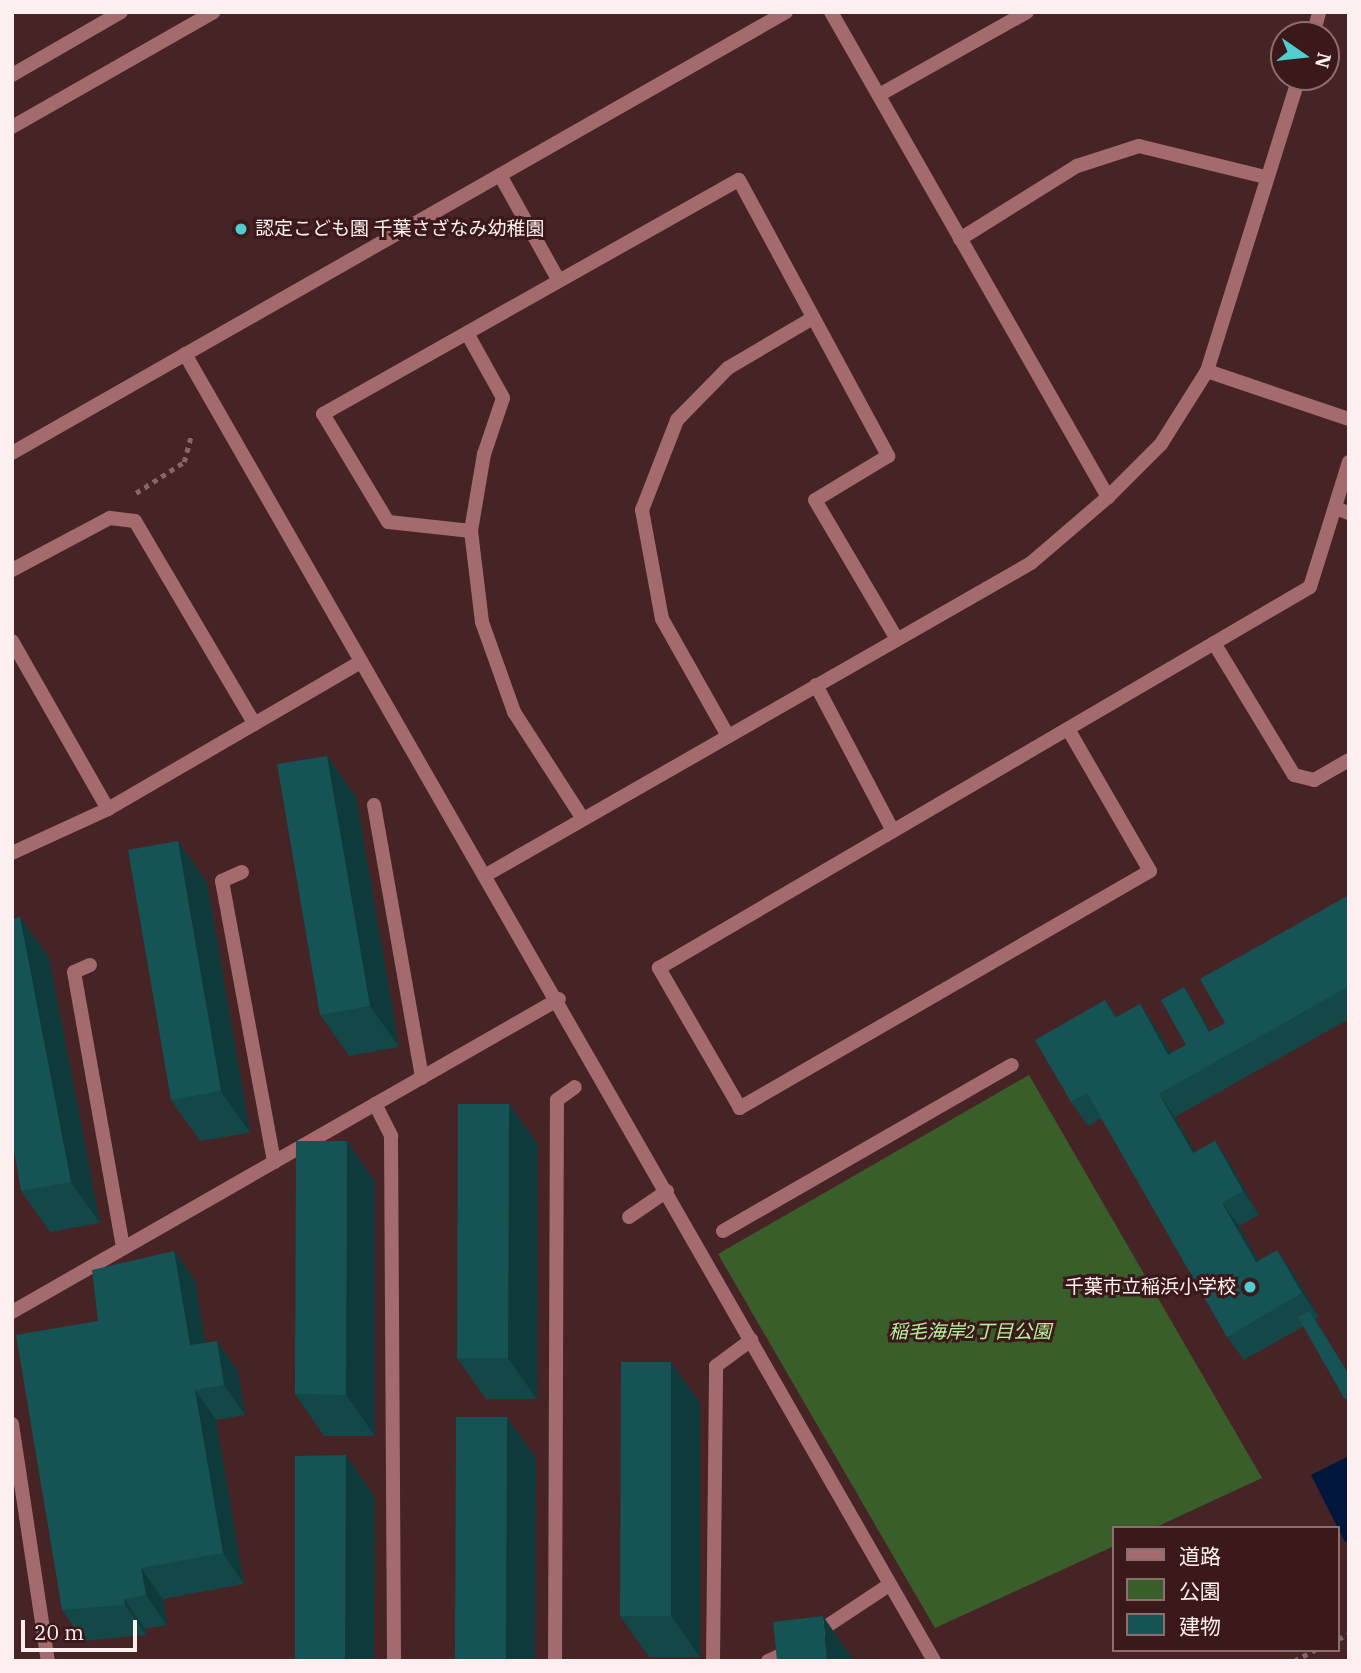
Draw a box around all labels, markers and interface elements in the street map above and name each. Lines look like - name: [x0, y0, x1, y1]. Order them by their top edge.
- north arrow: [1270, 21, 1340, 91]
- text: N: [1310, 50, 1337, 71]
- place label: 認定こども園 千葉さざなみ幼稚園: [255, 218, 544, 240]
- marker: 認定こども園 千葉さざなみ幼稚園: [233, 221, 249, 237]
- place label: 千葉市立稲浜小学校: [1065, 1276, 1236, 1298]
- marker: 千葉市立稲浜小学校: [1242, 1279, 1258, 1295]
- park label: 稲毛海岸2丁目公園: [889, 1321, 1051, 1343]
- legend: [1112, 1526, 1340, 1652]
- text: 道路: [1179, 1542, 1221, 1570]
- text: 公園: [1179, 1577, 1221, 1605]
- scale bar: [24, 1606, 140, 1650]
- text: 建物: [1179, 1612, 1221, 1640]
- text: 20 m: [34, 1618, 84, 1646]

